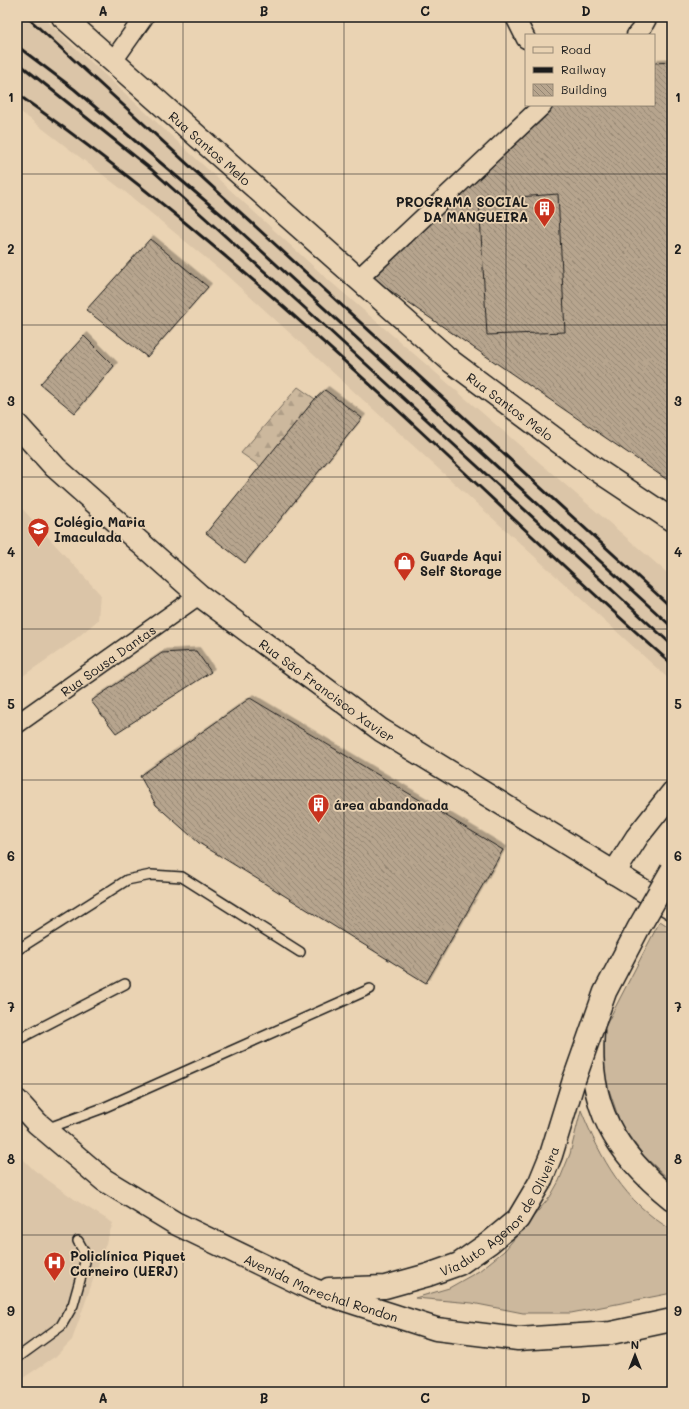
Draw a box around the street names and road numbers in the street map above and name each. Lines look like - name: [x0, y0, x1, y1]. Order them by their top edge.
- street label: Rua Santos Melo: [166, 107, 255, 189]
- street label: Rua Santos Melo: [464, 368, 557, 444]
- street label: Rua Sousa Dantas: [57, 620, 159, 699]
- street label: Rua São Francisco Xavier: [256, 634, 398, 745]
- street label: Viaduto Agenor de Oliveira: [437, 1144, 562, 1279]
- street label: Avenida Marechal Rondon: [242, 1249, 401, 1325]

